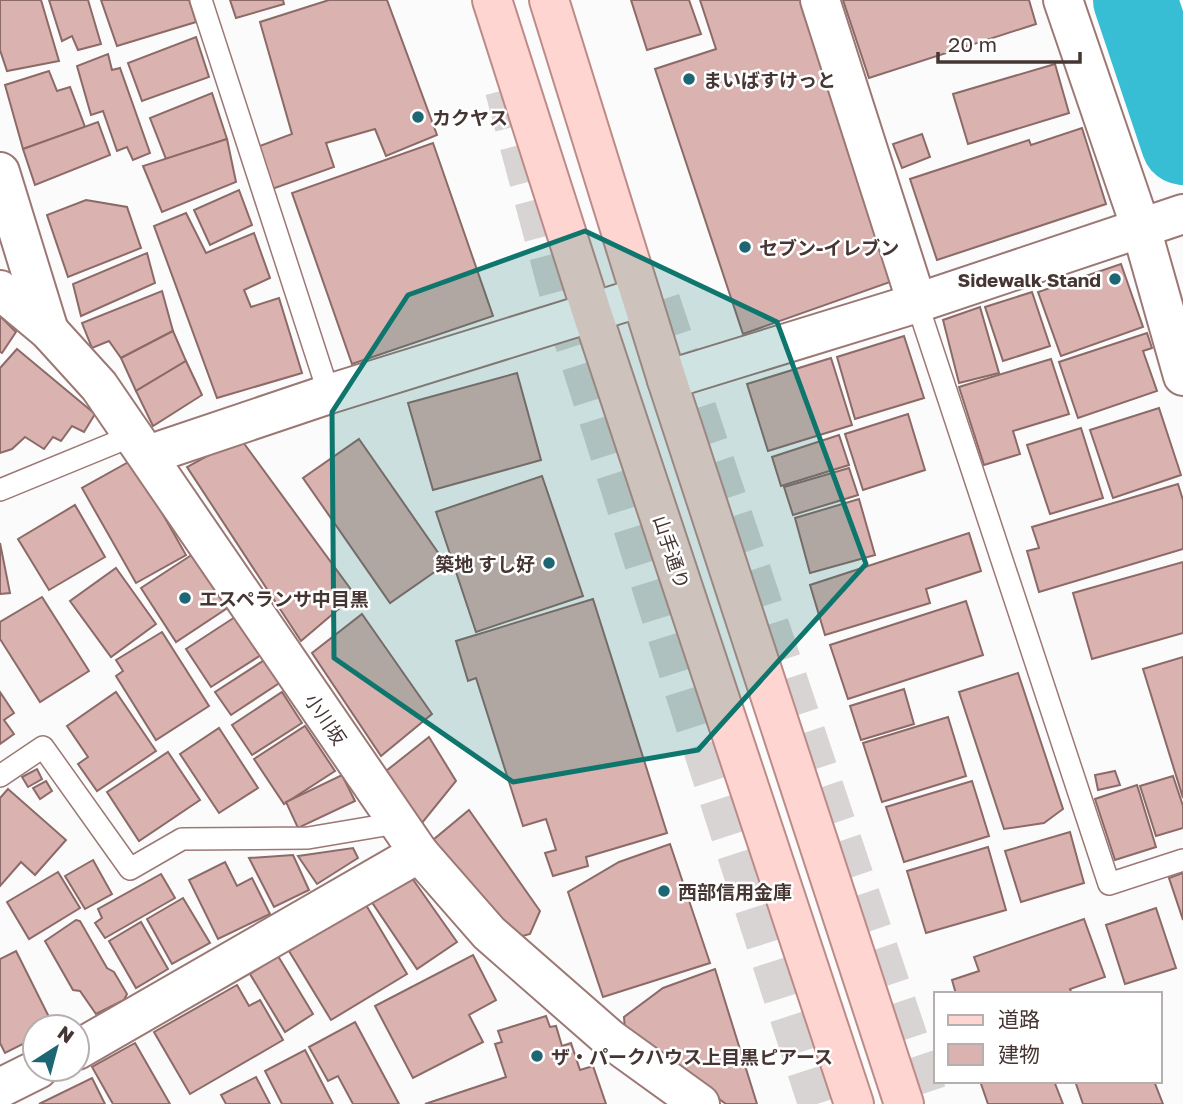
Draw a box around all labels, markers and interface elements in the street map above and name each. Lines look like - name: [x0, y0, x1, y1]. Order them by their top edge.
- scale bar: [938, 21, 1080, 65]
- text: 20 m: [948, 31, 997, 57]
- place label: まいばすけっと: [703, 68, 836, 91]
- marker: まいばすけっと: [681, 71, 697, 87]
- place label: カクヤス: [432, 106, 508, 129]
- marker: カクヤス: [410, 109, 426, 125]
- place label: セブン-イレブン: [759, 236, 899, 259]
- marker: セブン-イレブン: [737, 239, 753, 255]
- place label: Sidewalk Stand: [957, 268, 1101, 291]
- marker: Sidewalk Stand: [1107, 271, 1123, 287]
- street label: 山手通り: [649, 512, 695, 592]
- place label: 築地 すし好: [435, 552, 535, 575]
- marker: 築地 すし好: [541, 555, 557, 571]
- place label: エスペランサ中目黒: [199, 587, 369, 610]
- marker: エスペランサ中目黒: [177, 590, 193, 606]
- street label: 小川坂: [301, 689, 351, 749]
- place label: 西部信用金庫: [678, 880, 792, 903]
- marker: 西部信用金庫: [656, 883, 672, 899]
- legend: [934, 992, 1162, 1083]
- text: 道路: [998, 1006, 1040, 1032]
- north arrow: [21, 1013, 91, 1083]
- text: N: [54, 1020, 79, 1047]
- text: 建物: [998, 1041, 1040, 1067]
- place label: ザ・パークハウス上目黒ピアース: [551, 1045, 833, 1068]
- marker: ザ・パークハウス上目黒ピアース: [529, 1048, 545, 1064]

